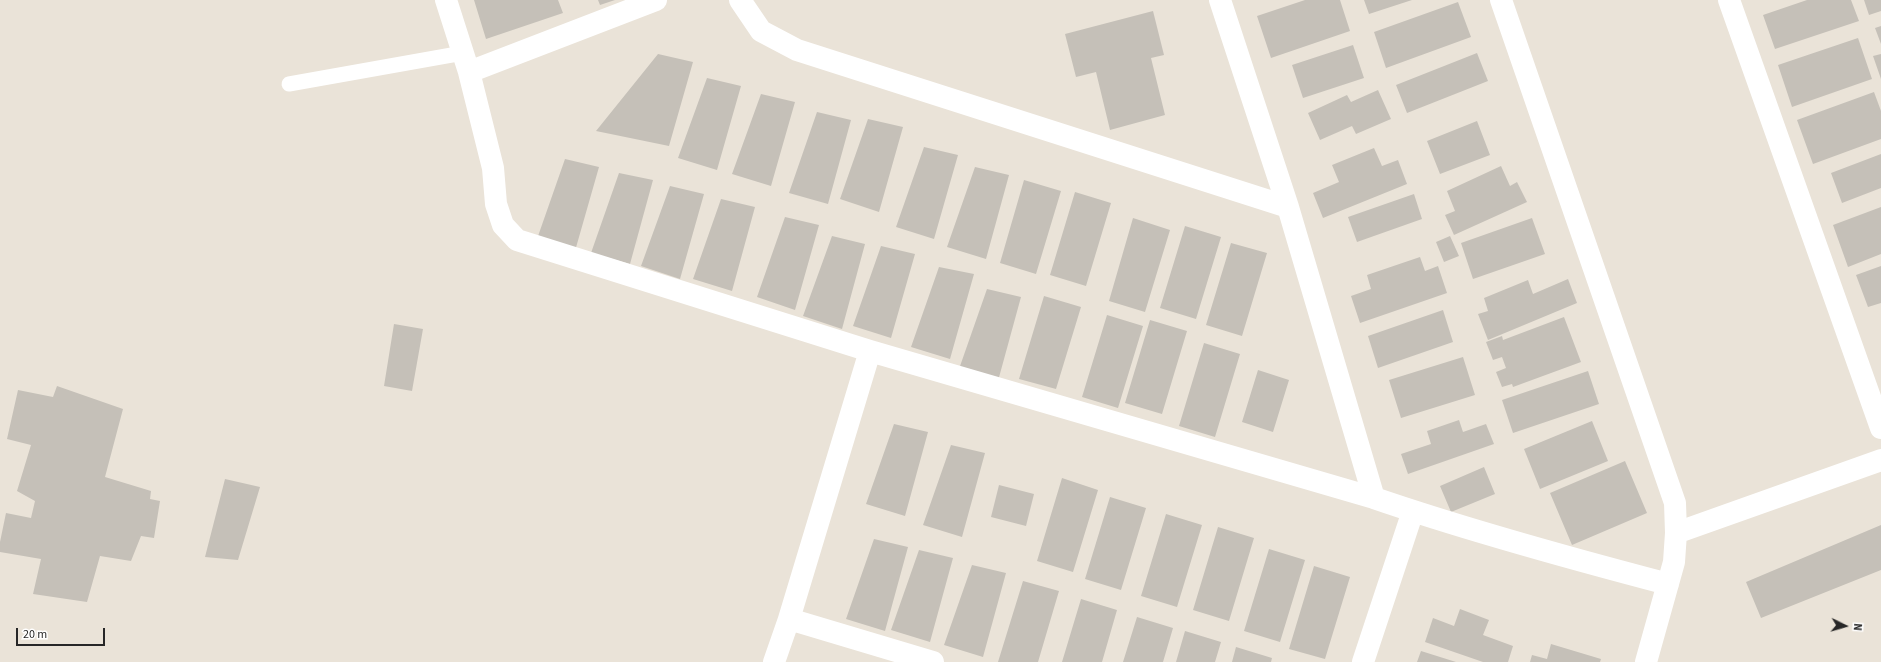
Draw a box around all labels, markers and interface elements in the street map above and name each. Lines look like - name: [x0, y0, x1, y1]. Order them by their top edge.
- north arrow: [1825, 606, 1865, 646]
- scale bar: [18, 620, 107, 646]
- text: N: [1850, 623, 1865, 631]
- text: 20 m: [23, 626, 47, 643]

